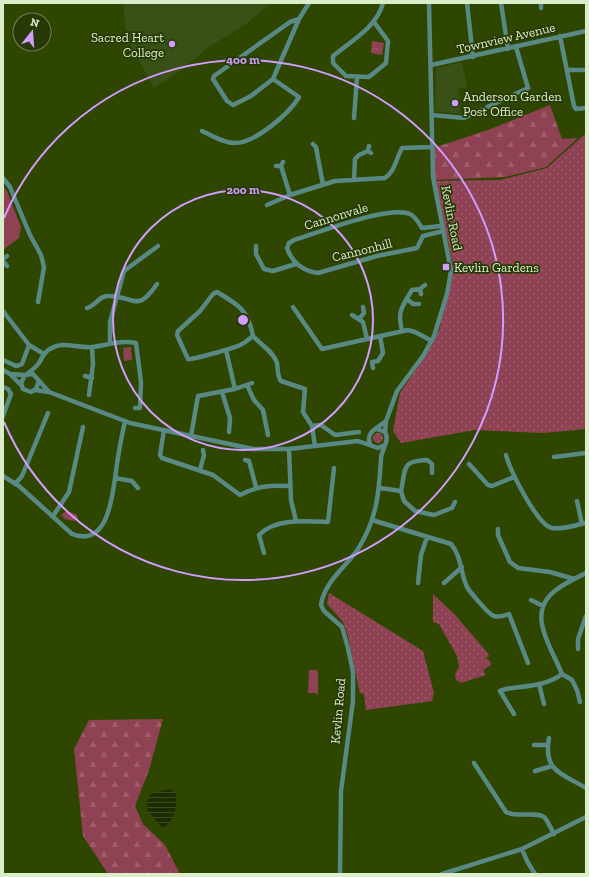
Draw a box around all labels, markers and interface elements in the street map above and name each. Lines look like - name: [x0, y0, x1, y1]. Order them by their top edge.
- north arrow: [12, 12, 52, 52]
- text: N: [29, 15, 41, 31]
- street label: Townview Avenue: [455, 19, 557, 57]
- place label: Sacred Heart College: [91, 30, 164, 60]
- marker: Sacred Heart College: [167, 39, 177, 49]
- text: 400 m: [226, 53, 260, 67]
- place label: Anderson Garden Post Office: [463, 89, 562, 119]
- marker: Anderson Garden Post Office: [450, 98, 460, 108]
- text: 200 m: [226, 183, 260, 197]
- street label: Kevlin Road: [438, 184, 466, 252]
- street label: Cannonvale: [302, 199, 370, 233]
- street label: Cannonhill: [330, 235, 394, 265]
- place label: Kevlin Gardens: [454, 260, 539, 275]
- marker: Kevlin Gardens: [441, 262, 451, 272]
- centre of rings: [236, 313, 250, 327]
- street label: Kevlin Road: [328, 678, 348, 744]

